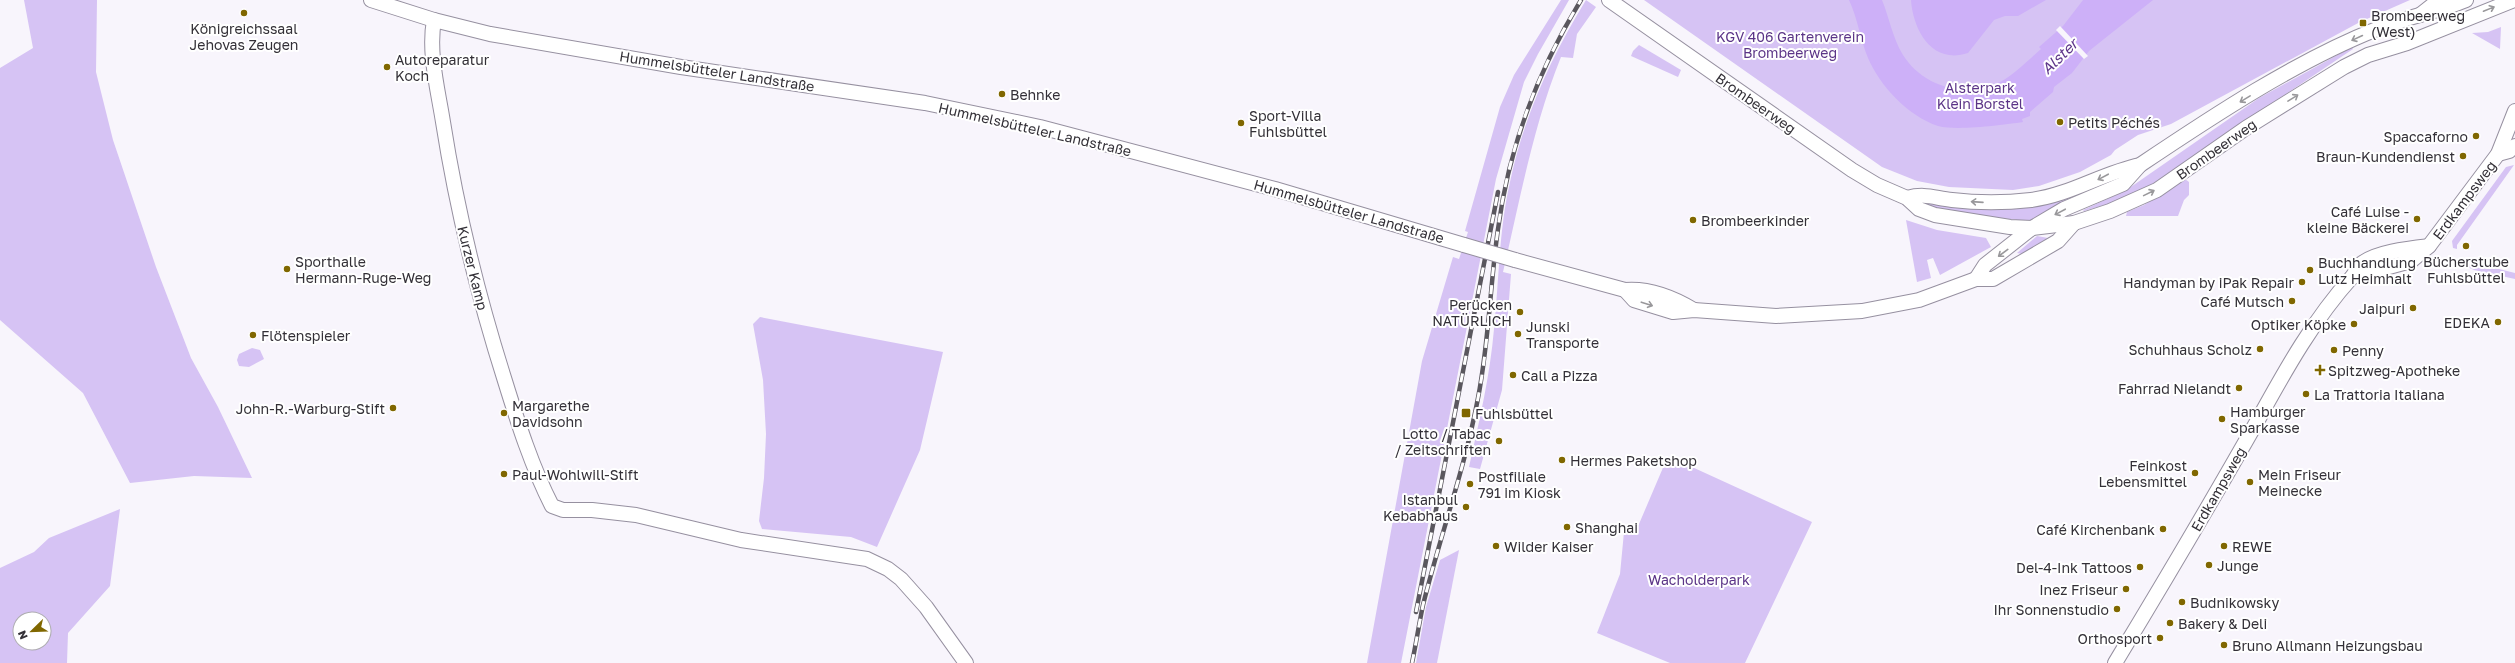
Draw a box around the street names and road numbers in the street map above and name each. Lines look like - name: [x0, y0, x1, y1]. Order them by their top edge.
- street label: Hummelsbütteler Landstraße: [618, 47, 816, 95]
- street label: Brombeerweg: [1713, 69, 1799, 137]
- street label: Hummelsbütteler Landstraße: [937, 99, 1133, 159]
- street label: Brombeerweg: [2173, 115, 2259, 183]
- street label: Erdkampsweg: [2429, 157, 2499, 243]
- street label: Hummelsbütteler Landstraße: [1252, 176, 1446, 246]
- street label: Kurzer Kamp: [454, 224, 492, 312]
- street label: Erdkampsweg: [2187, 444, 2249, 534]

